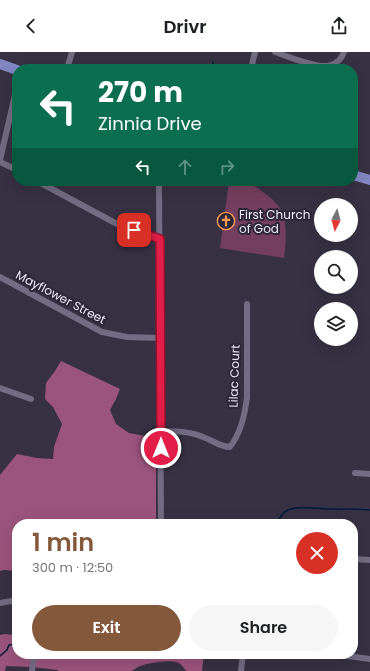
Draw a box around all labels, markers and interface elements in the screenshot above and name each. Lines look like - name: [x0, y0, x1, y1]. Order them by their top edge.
- text: Drivr: [163, 14, 207, 39]
- icon: back: [20, 15, 42, 37]
- icon: share: [328, 15, 350, 37]
- text: 270 m: [98, 73, 183, 112]
- icon: left: [32, 80, 84, 132]
- text: Zinnia Drive: [98, 111, 202, 136]
- icon: left: [132, 156, 154, 178]
- icon: ahead: [174, 156, 196, 178]
- icon: right: [216, 156, 238, 178]
- north arrow: [314, 198, 358, 242]
- map controls: [314, 198, 358, 346]
- place label: First Church of God: [239, 206, 310, 237]
- church icon: First Church of God: [216, 211, 236, 231]
- pin: [117, 213, 151, 247]
- icon: arrive: [123, 219, 145, 241]
- button: search: [314, 250, 358, 294]
- street label: Mayflower Street: [13, 266, 109, 328]
- button: layers: [314, 302, 358, 346]
- street label: Lilac Court: [224, 344, 244, 408]
- position arrow: [140, 427, 182, 469]
- text: 1 min: [32, 526, 94, 559]
- button: close: [296, 532, 338, 574]
- text: 300 m · 12:50: [32, 558, 113, 577]
- button: Exit: [32, 605, 181, 651]
- button: Share: [189, 605, 338, 651]

